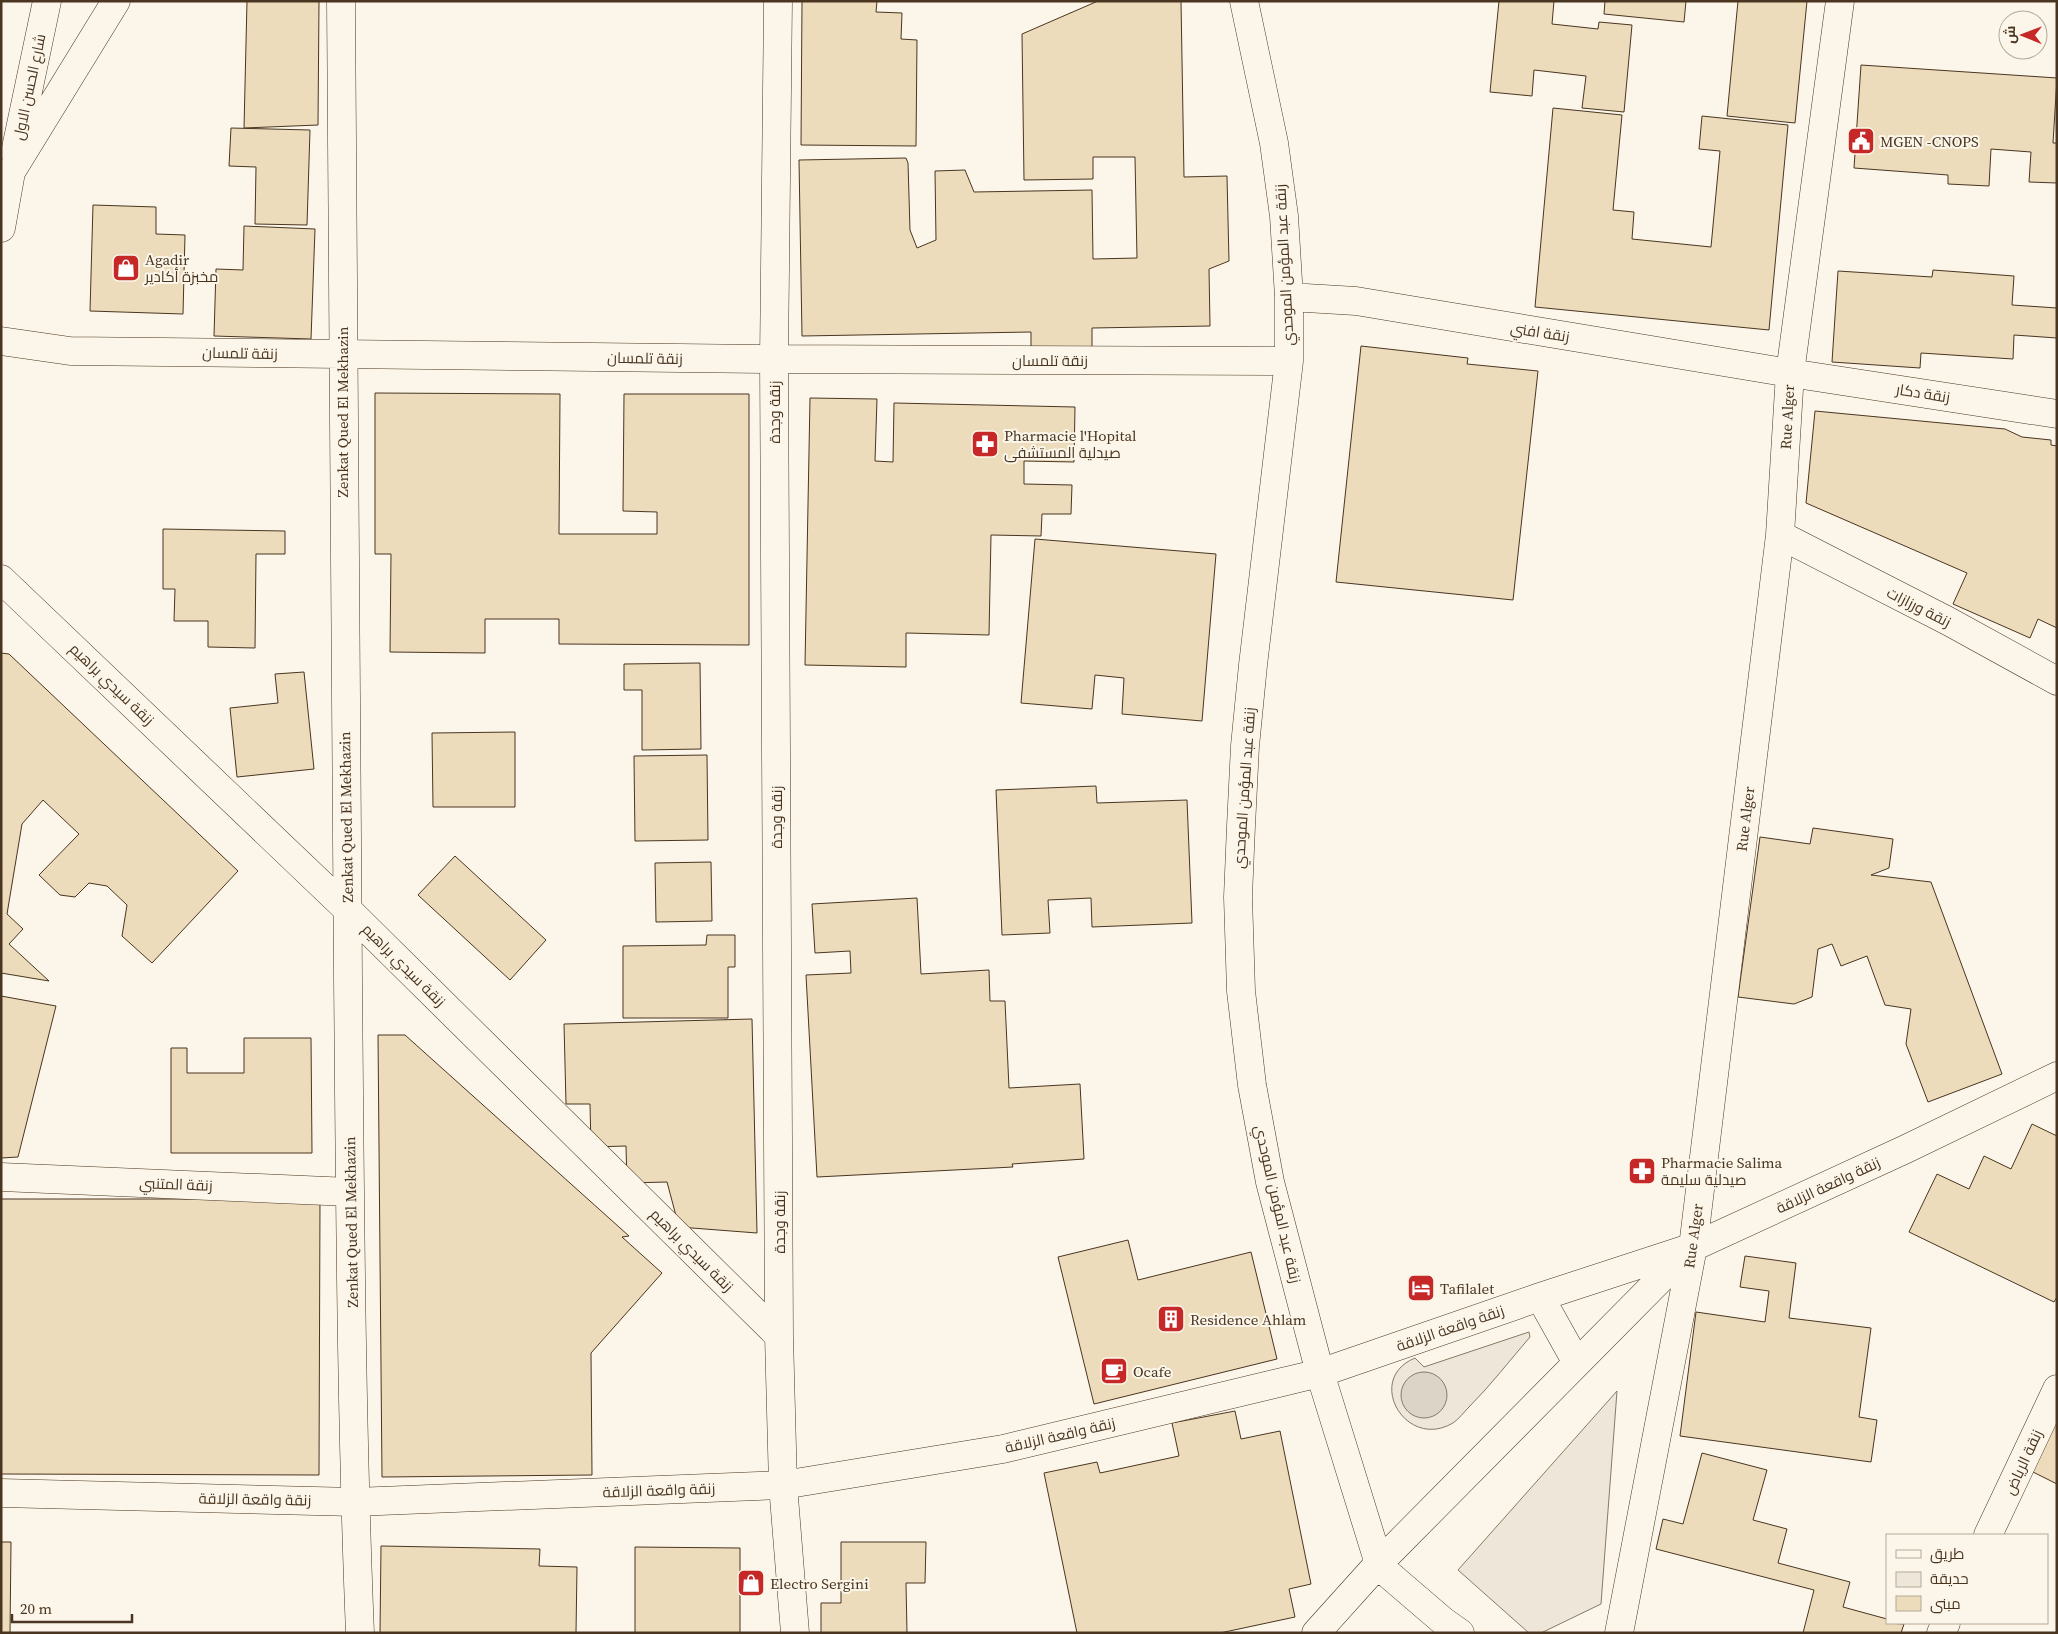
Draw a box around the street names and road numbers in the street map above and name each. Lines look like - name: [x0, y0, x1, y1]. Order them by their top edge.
- street label: شارع الحسن الاول: [7, 32, 52, 142]
- street label: زنقة عبد المؤمن الموحدي: [1269, 184, 1301, 346]
- street label: زنقة افني: [1509, 317, 1571, 349]
- street label: Zenkat Qued El Mekhazin: [332, 326, 353, 498]
- street label: زنقة تلمسان: [202, 342, 278, 364]
- street label: زنقة تلمسان: [607, 347, 683, 369]
- street label: زنقة تلمسان: [1012, 350, 1088, 371]
- street label: زنقة دكار: [1893, 378, 1952, 408]
- street label: زنقة وجدة: [764, 381, 785, 444]
- street label: Rue Alger: [1775, 383, 1799, 450]
- street label: زنقة ورزازات: [1883, 582, 1955, 632]
- street label: زنقة سيدي براهيم: [64, 638, 159, 731]
- street label: زنقة عبد المؤمن الموحدي: [1228, 707, 1262, 870]
- street label: Zenkat Qued El Mekhazin: [334, 731, 358, 903]
- street label: Rue Alger: [1731, 785, 1759, 853]
- street label: زنقة وجدة: [766, 786, 787, 849]
- street label: زنقة سيدي براهيم: [356, 919, 450, 1013]
- street label: زنقة عبد المؤمن الموحدي: [1248, 1123, 1306, 1286]
- street label: Zenkat Qued El Mekhazin: [339, 1136, 363, 1308]
- street label: زنقة واقعة الزلاقة: [1772, 1152, 1884, 1218]
- street label: زنقة المتنبي: [139, 1172, 213, 1198]
- street label: زنقة وجدة: [769, 1191, 790, 1254]
- street label: Rue Alger: [1678, 1202, 1708, 1270]
- street label: زنقة سيدي براهيم: [644, 1204, 738, 1298]
- street label: زنقة واقعة الزلاقة: [1393, 1300, 1507, 1356]
- street label: زنقة واقعة الزلاقة: [1003, 1412, 1117, 1458]
- street label: زنقة الرياض: [1999, 1426, 2047, 1498]
- street label: زنقة واقعة الزلاقة: [602, 1478, 716, 1502]
- street label: زنقة واقعة الزلاقة: [198, 1488, 312, 1510]

